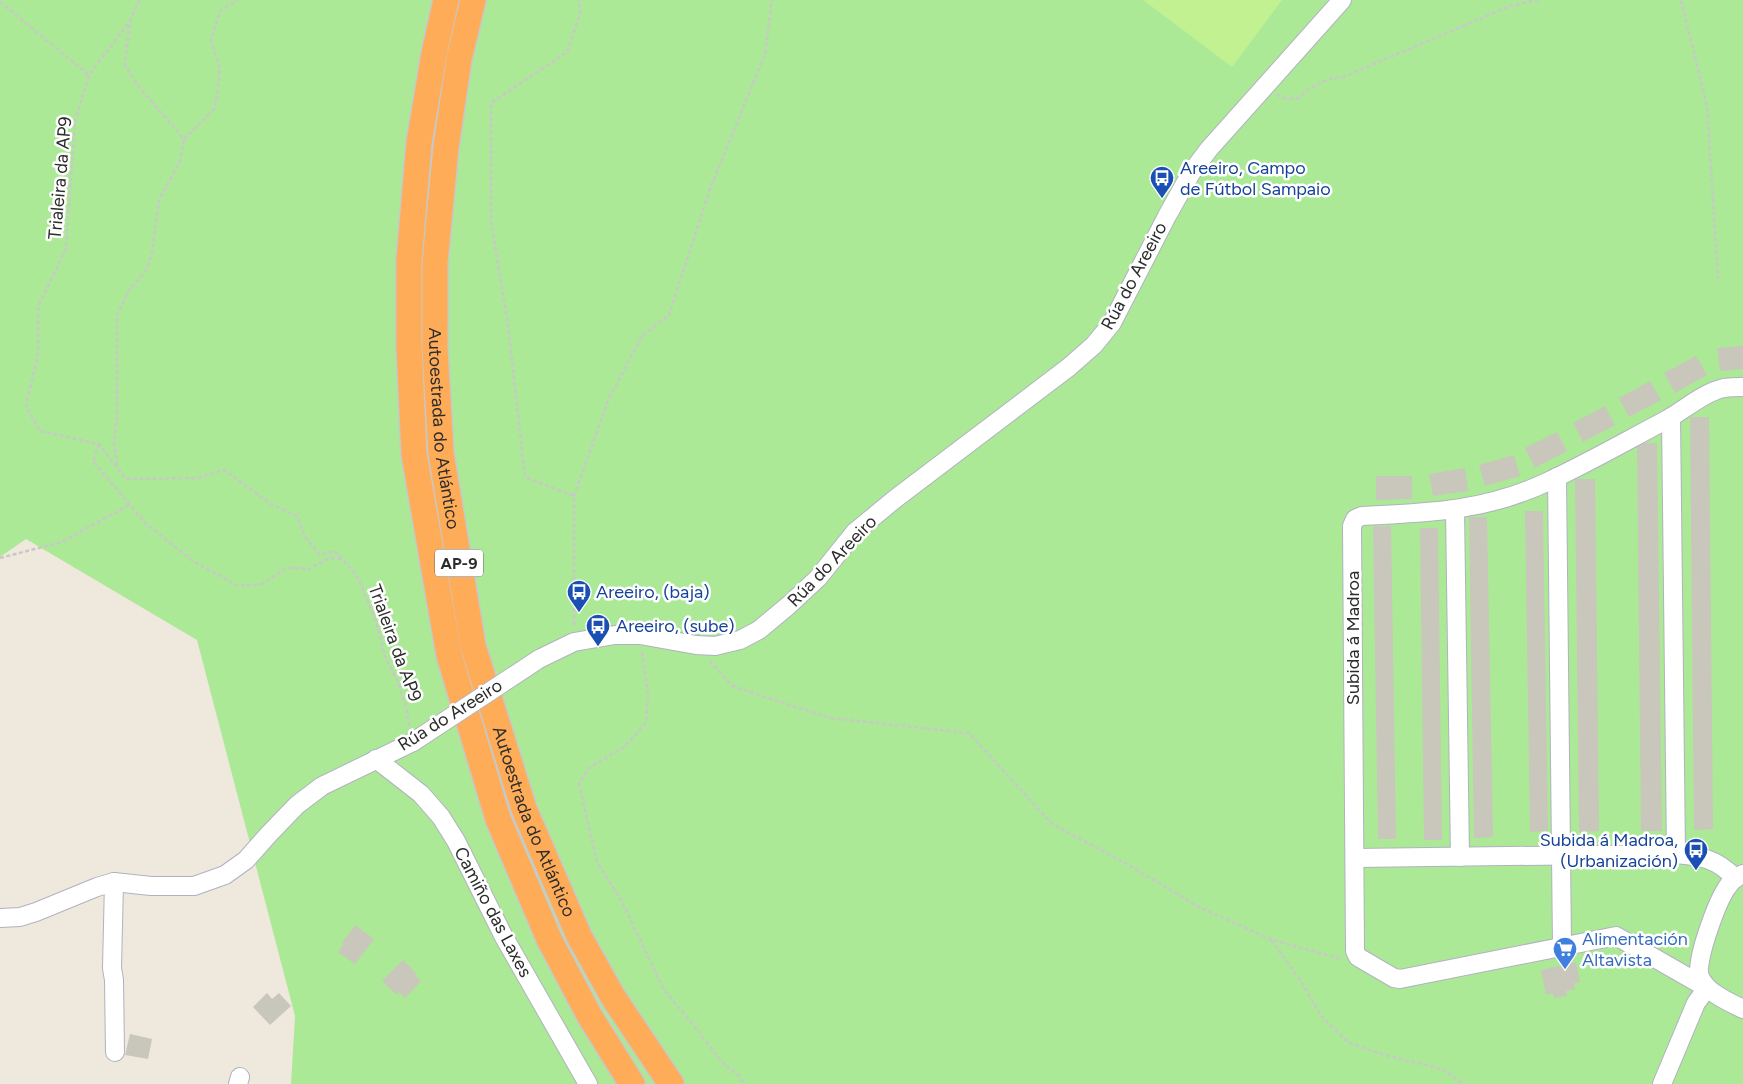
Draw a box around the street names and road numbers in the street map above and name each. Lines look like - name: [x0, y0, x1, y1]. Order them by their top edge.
- street label: Trialeira da AP9: [44, 116, 76, 240]
- street label: Rúa do Areeiro: [1096, 218, 1172, 334]
- street label: Autoestrada do Atlántico: [424, 327, 464, 531]
- street label: Rúa do Areeiro: [783, 511, 881, 611]
- road number: AP-9: [435, 550, 483, 576]
- street label: Subida á Madroa: [1342, 571, 1364, 705]
- street label: Trialeira da AP9: [364, 581, 426, 705]
- street label: Rúa do Areeiro: [394, 674, 506, 756]
- street label: Autoestrada do Atlántico: [488, 724, 580, 920]
- street label: Camiño das Laxes: [449, 843, 537, 981]

